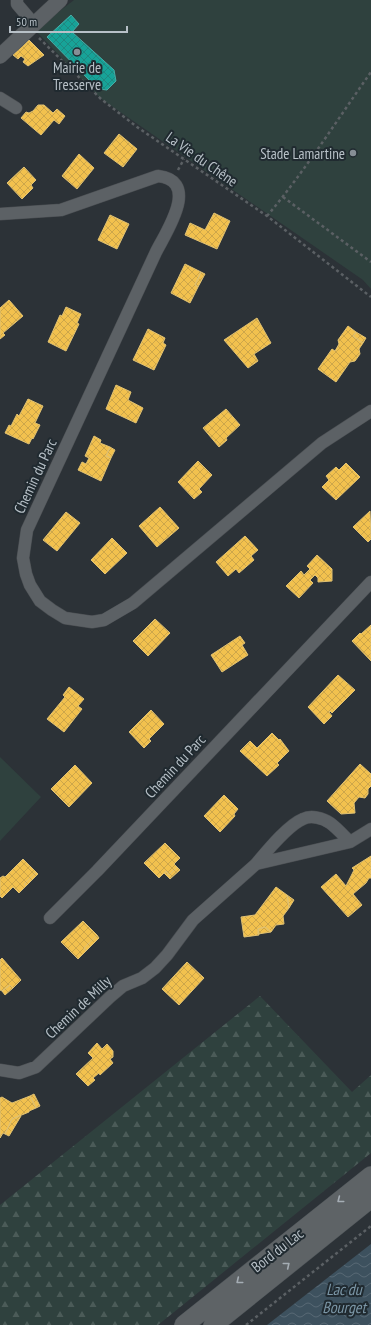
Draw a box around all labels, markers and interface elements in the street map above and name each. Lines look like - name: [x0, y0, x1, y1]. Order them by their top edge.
- scale bar: [10, 8, 127, 34]
- text: 50 m: [16, 14, 37, 29]
- marker: Mairie de Tresserve: [72, 47, 82, 57]
- place label: Mairie de Tresserve: [53, 58, 101, 94]
- street label: La Vie du Chêne: [163, 127, 241, 191]
- place label: Stade Lamartine: [260, 144, 345, 163]
- marker: Stade Lamartine: [348, 148, 358, 158]
- street label: Chemin du Parc: [9, 435, 61, 516]
- street label: Chemin du Parc: [141, 730, 210, 802]
- street label: Chemin de Milly: [41, 971, 115, 1043]
- one-way arrow: [338, 1196, 345, 1203]
- street label: Bord du Lac: [247, 1223, 307, 1276]
- one-way arrow: [282, 1263, 289, 1270]
- one-way arrow: [236, 1276, 243, 1283]
- water label: Lac du Bourget: [322, 1279, 367, 1317]

